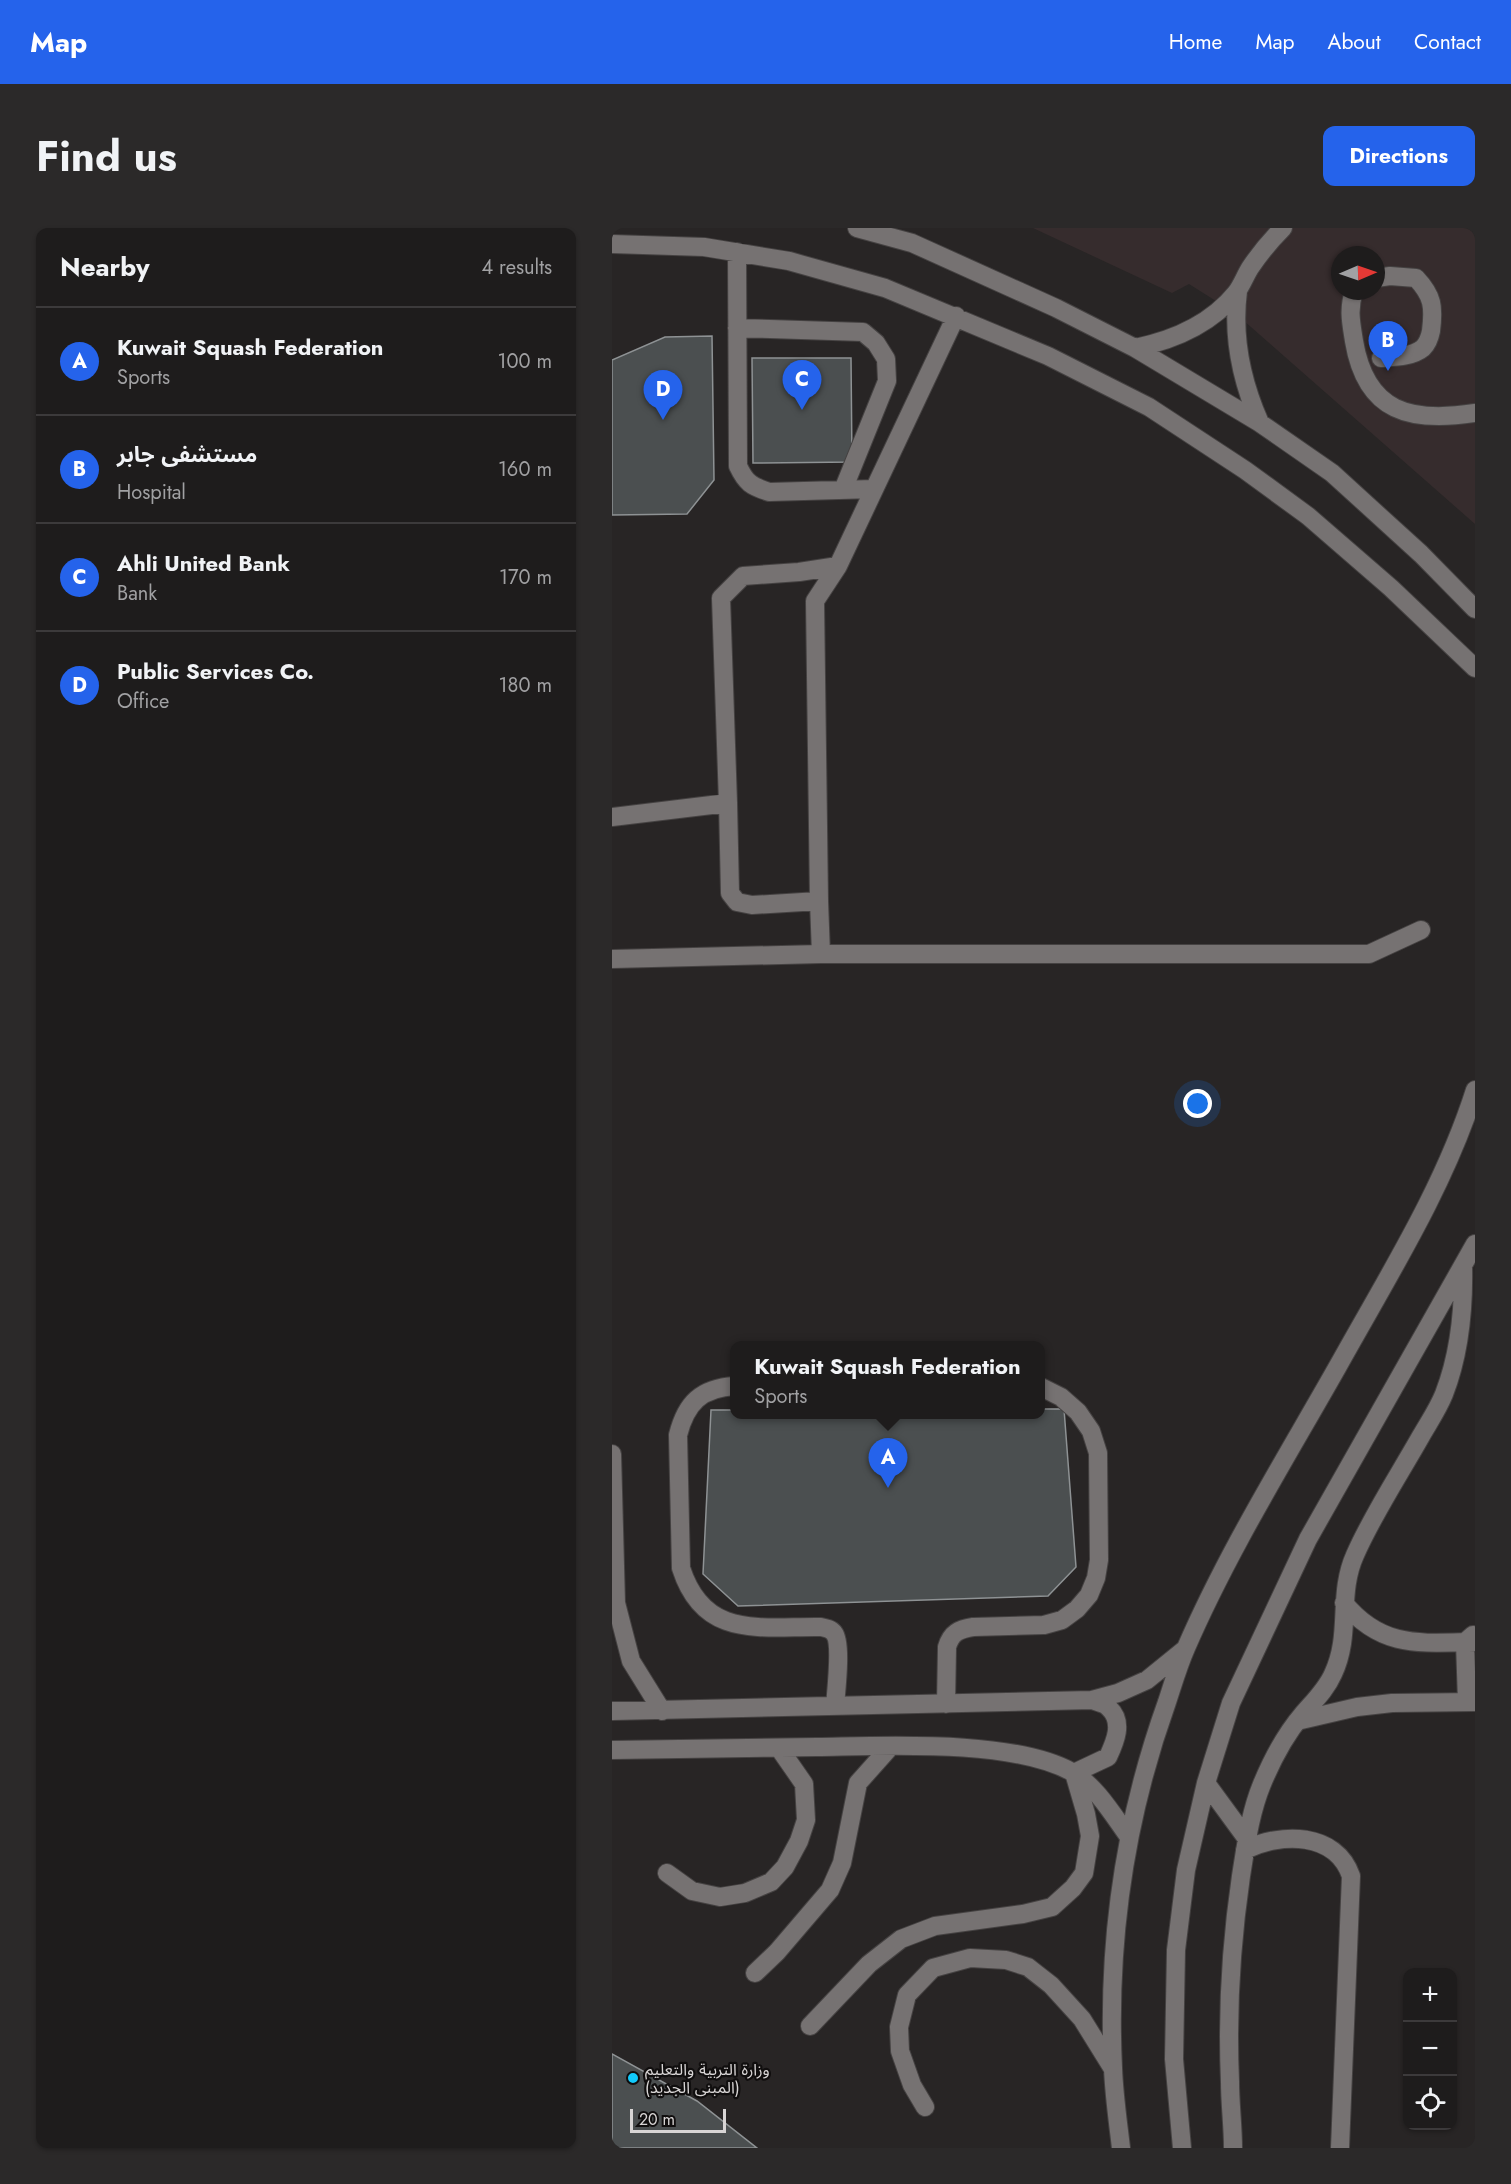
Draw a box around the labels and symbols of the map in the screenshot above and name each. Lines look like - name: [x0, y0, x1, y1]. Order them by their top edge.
- north arrow: [1331, 246, 1385, 300]
- pin: B: [1368, 322, 1408, 371]
- pin: C: [782, 360, 822, 410]
- pin: D: [644, 370, 682, 420]
- your location: [1183, 1089, 1212, 1118]
- pin: A: [868, 1438, 908, 1488]
- place label: وزارة التربية والتعليم (المبنى الجديد): [645, 2058, 770, 2099]
- marker: وزارة التربية والتعليم (المبنى الجديد): [626, 2071, 640, 2085]
- scale bar: [630, 2106, 726, 2134]

